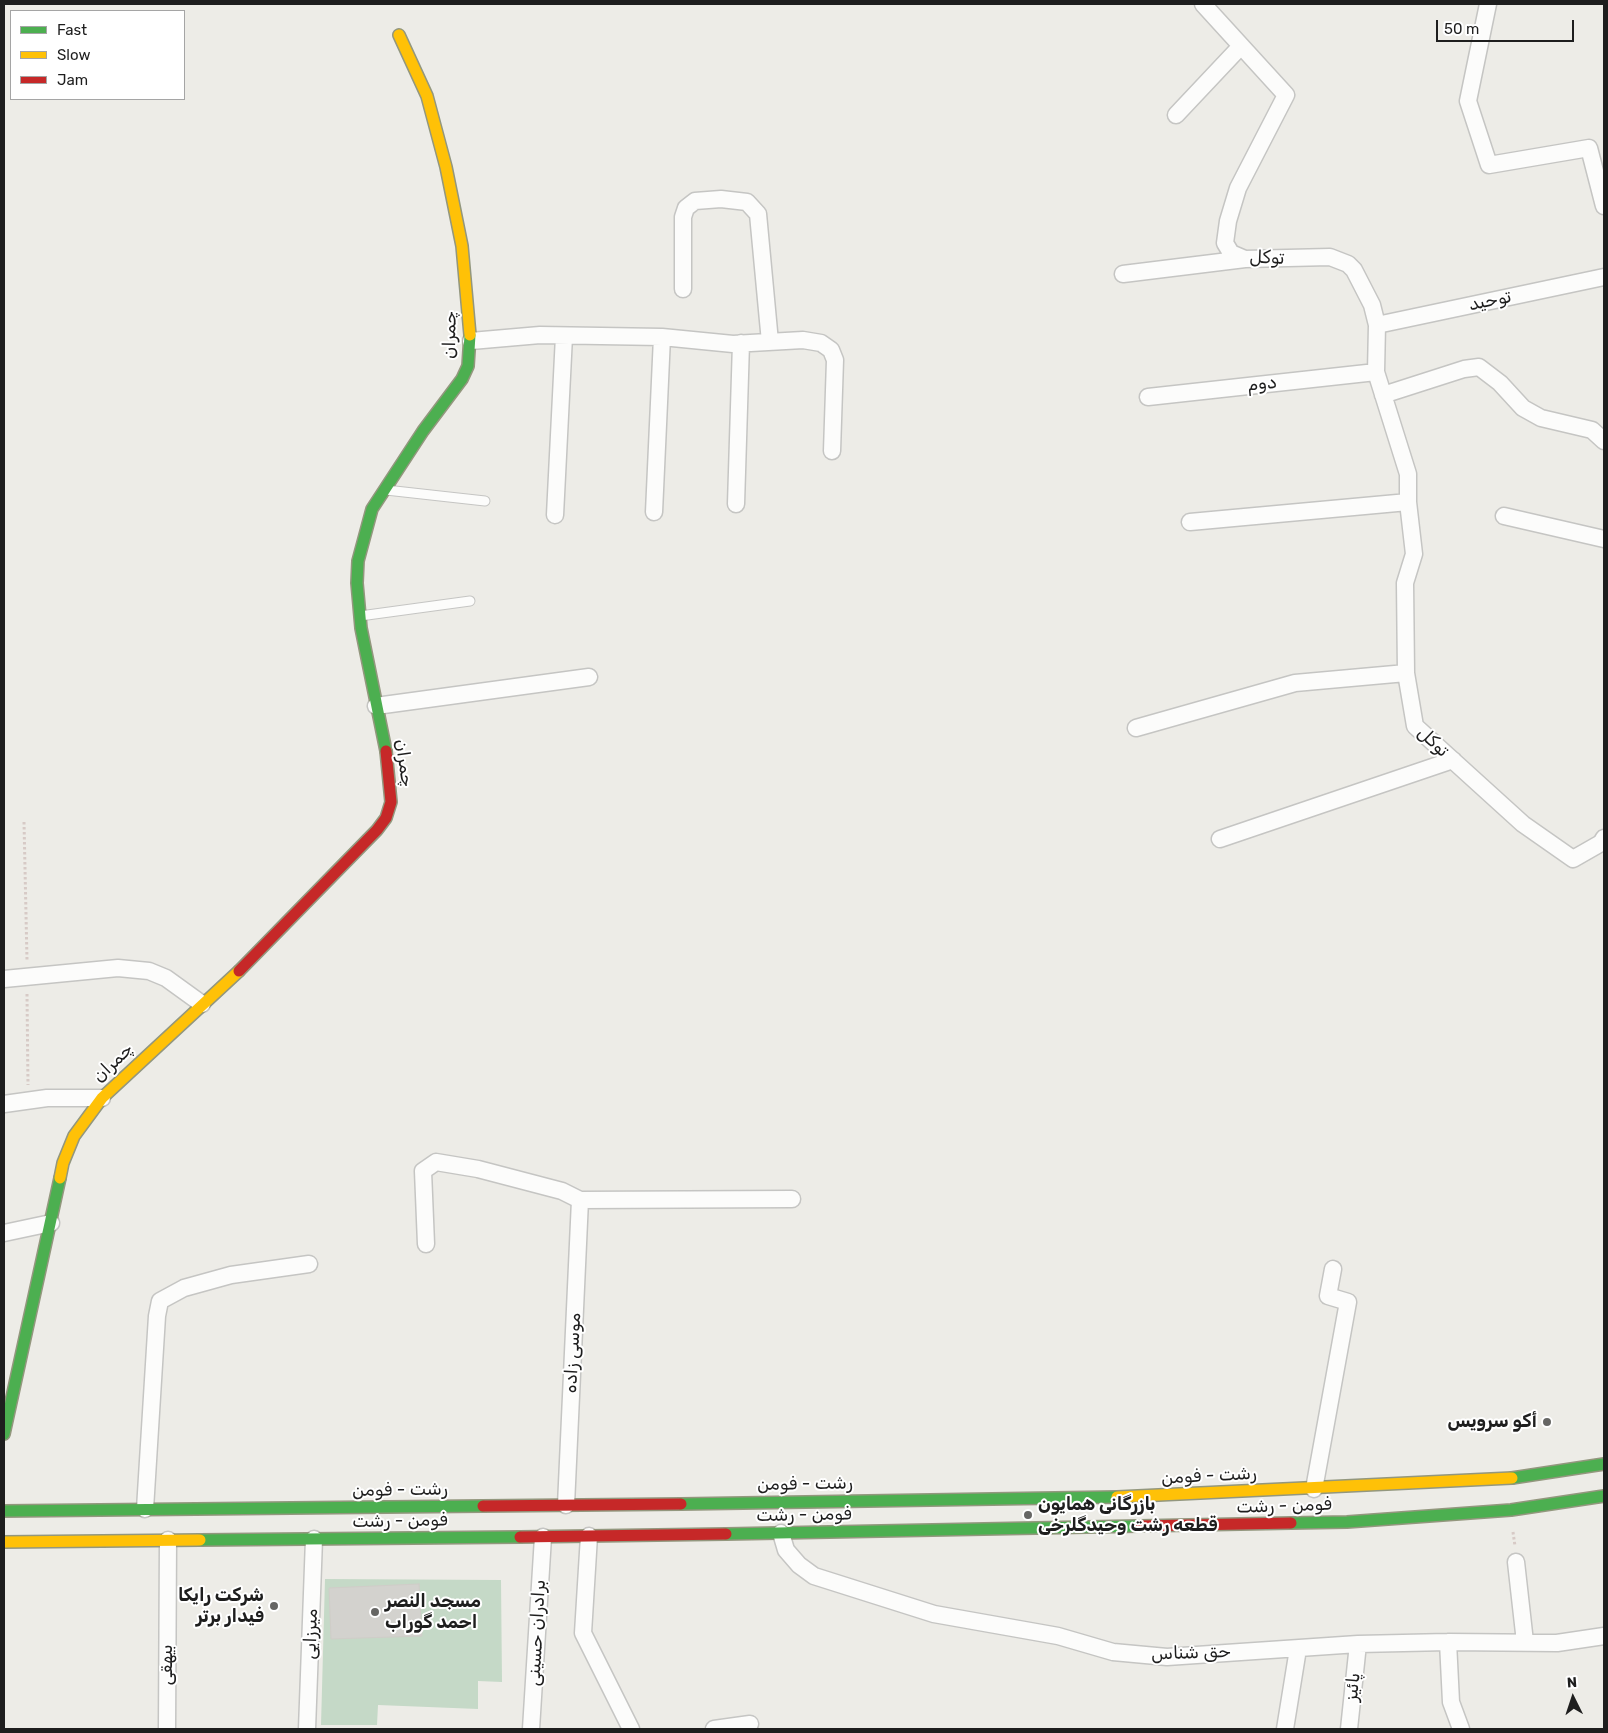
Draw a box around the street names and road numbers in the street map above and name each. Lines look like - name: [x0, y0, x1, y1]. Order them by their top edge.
- street label: توکل: [1249, 247, 1285, 269]
- street label: توحید: [1467, 286, 1513, 316]
- street label: چمران: [439, 311, 461, 359]
- street label: دوم: [1246, 372, 1278, 396]
- street label: توکل: [1413, 722, 1453, 762]
- street label: چمران: [390, 738, 418, 788]
- street label: چمران: [88, 1039, 138, 1087]
- street label: موسی زاده: [560, 1312, 586, 1394]
- street label: رشت - فومن: [1161, 1463, 1257, 1489]
- street label: رشت - فومن: [757, 1472, 853, 1496]
- street label: رشت - فومن: [352, 1478, 448, 1502]
- street label: فومن - رشت: [1236, 1494, 1332, 1518]
- street label: فومن - رشت: [756, 1503, 852, 1527]
- street label: فومن - رشت: [352, 1509, 448, 1533]
- street label: برادران حسینی: [523, 1579, 551, 1687]
- street label: میرزایی: [299, 1608, 323, 1660]
- street label: حق شناس: [1151, 1641, 1231, 1665]
- street label: بیهقی: [156, 1644, 178, 1686]
- street label: پائیز: [1341, 1672, 1365, 1702]

